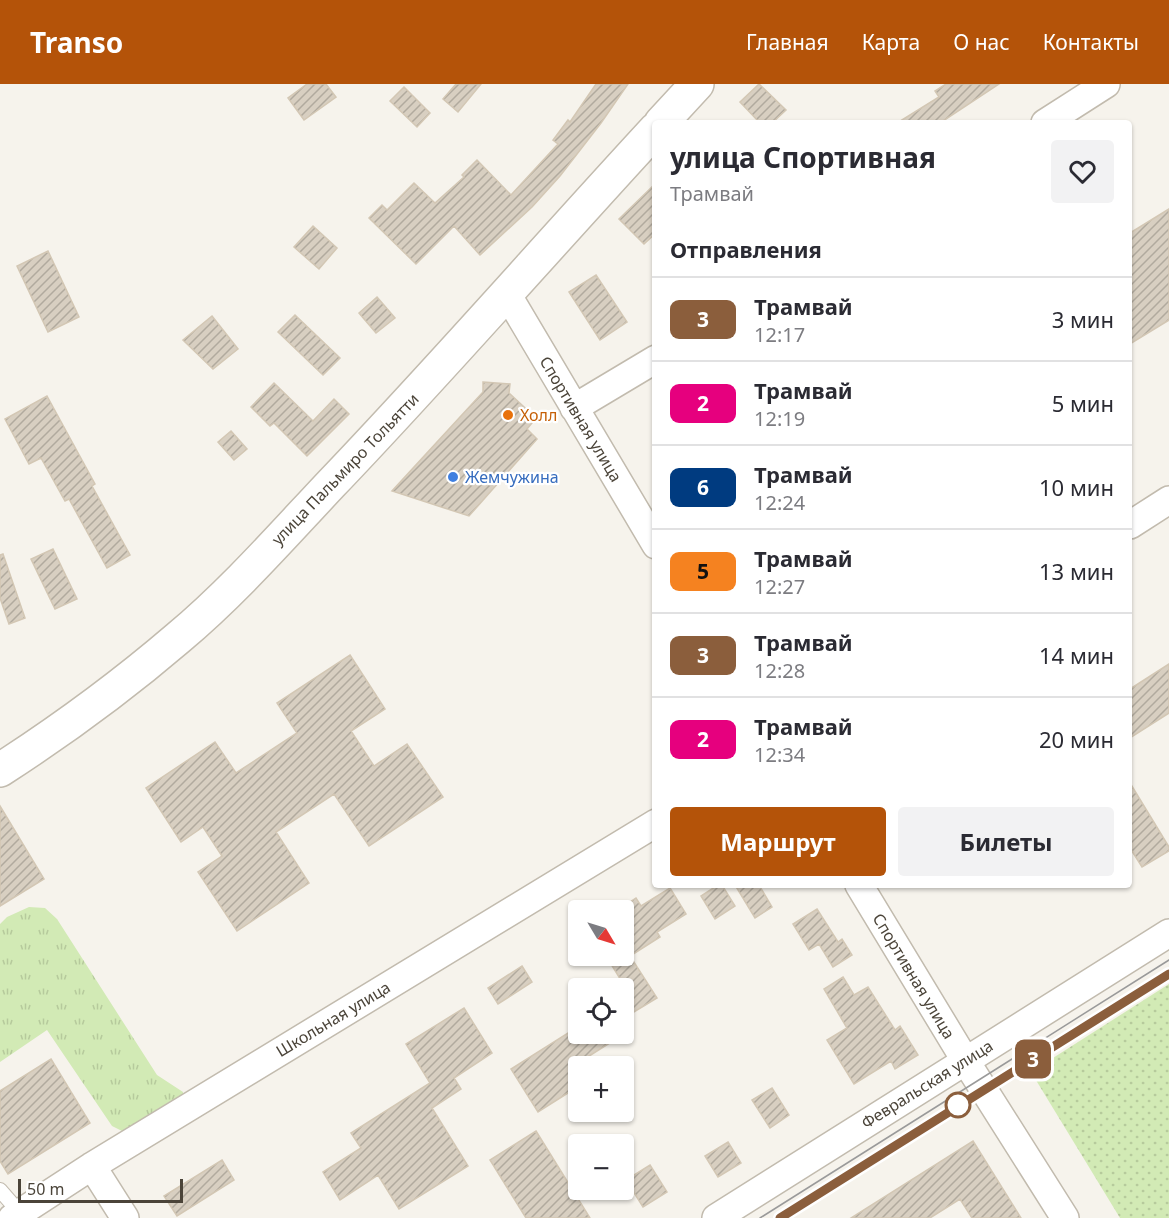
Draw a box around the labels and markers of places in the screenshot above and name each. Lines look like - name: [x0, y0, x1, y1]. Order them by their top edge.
- place label: Холл: [520, 404, 557, 426]
- marker: Холл: [501, 408, 515, 422]
- place label: Жемчужина: [465, 466, 559, 488]
- marker: Жемчужина: [446, 470, 460, 484]
- unlabelled marker: [945, 1092, 971, 1118]

